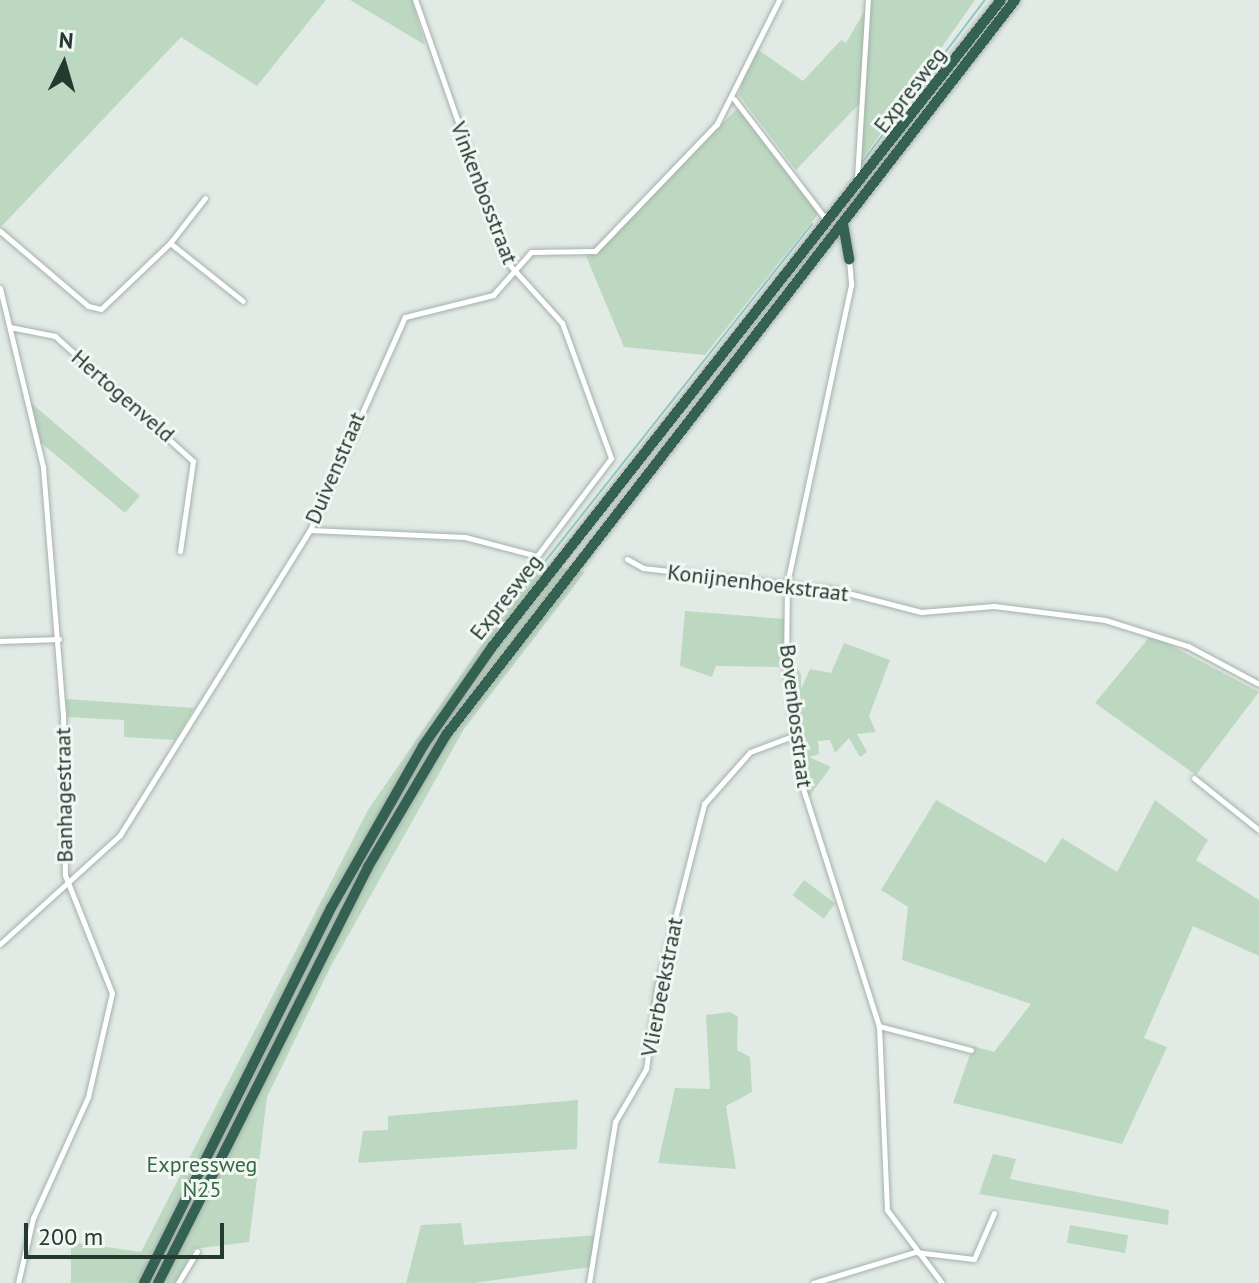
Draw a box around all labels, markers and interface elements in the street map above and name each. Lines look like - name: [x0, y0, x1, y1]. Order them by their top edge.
- north arrow: [24, 24, 104, 104]
- text: N: [58, 26, 75, 55]
- street label: Expresweg: [868, 42, 952, 138]
- street label: Vinkenbosstraat: [445, 118, 523, 268]
- street label: Hertogenveld: [66, 344, 180, 448]
- street label: Duivenstraat: [300, 408, 370, 528]
- street label: Expresweg: [464, 549, 548, 645]
- street label: Konijnenhoekstraat: [666, 559, 850, 607]
- street label: Bovenbosstraat: [774, 643, 818, 789]
- street label: Banhagestraat: [50, 727, 78, 863]
- street label: Vlierbeekstraat: [636, 915, 688, 1059]
- park label: Expressweg N25: [147, 1151, 257, 1202]
- scale bar: [28, 1207, 228, 1257]
- text: 200 m: [38, 1221, 103, 1252]

